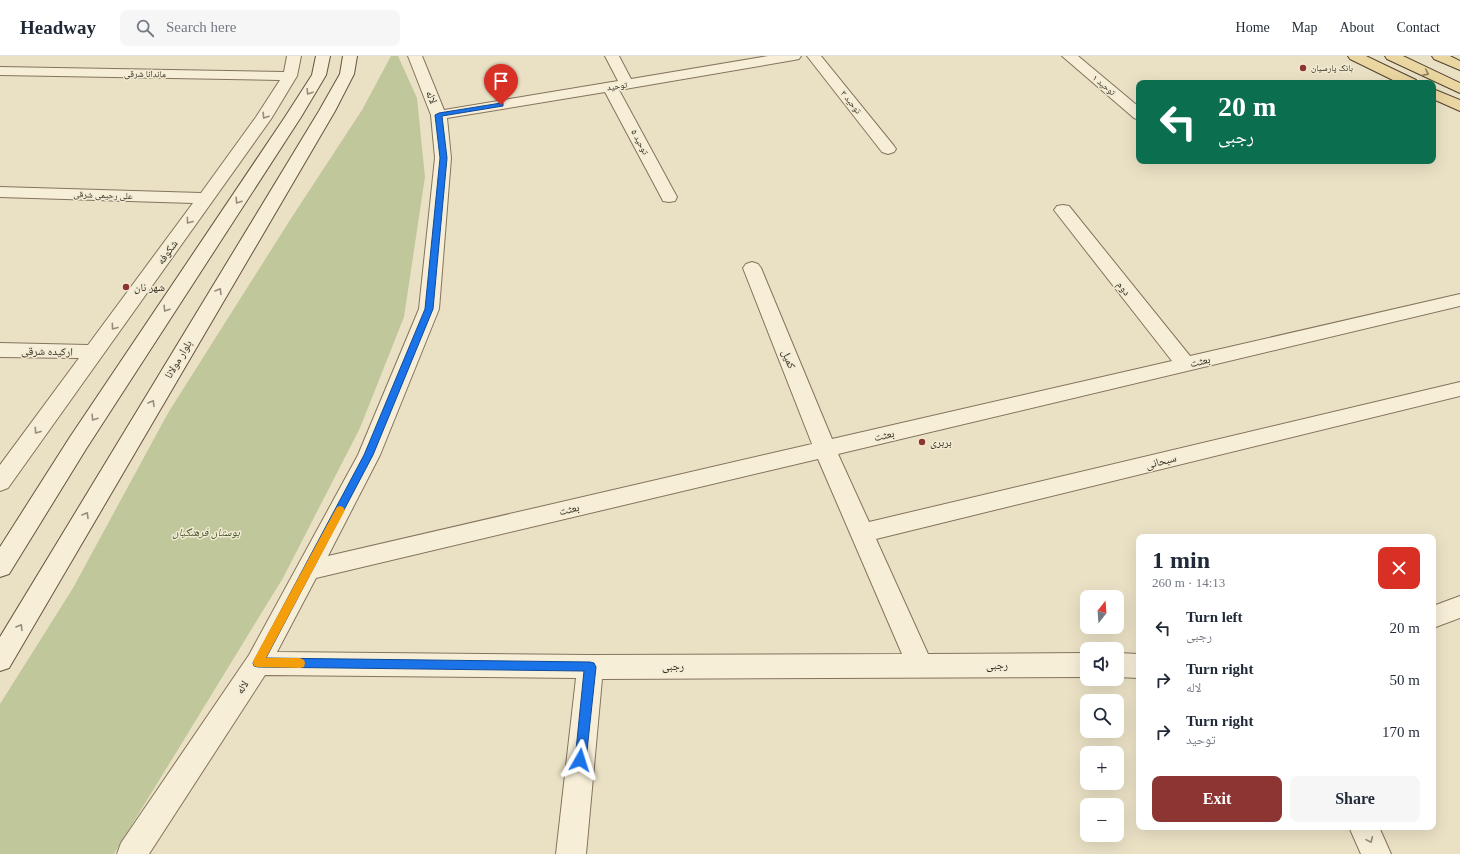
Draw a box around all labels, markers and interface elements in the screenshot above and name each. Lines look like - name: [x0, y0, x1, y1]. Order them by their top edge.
- search box: [120, 10, 400, 46]
- text: Headway: [20, 17, 96, 38]
- icon: search: [134, 17, 156, 39]
- text: Search here: [166, 19, 236, 35]
- text: Home: [1236, 20, 1270, 35]
- text: Map: [1292, 20, 1317, 35]
- text: About: [1339, 20, 1374, 35]
- text: Contact: [1396, 20, 1440, 35]
- marker: بانک پارسیان: [1298, 63, 1308, 73]
- place label: بانک پارسیان: [1311, 63, 1354, 74]
- pin: [484, 64, 518, 105]
- one-way arrow: [1422, 68, 1429, 76]
- street label: ماندانا شرقی: [124, 69, 166, 79]
- icon: arrive: [490, 70, 512, 92]
- street label: توحید ۱: [1090, 73, 1118, 98]
- street label: توحید: [606, 79, 628, 93]
- one-way arrow: [306, 88, 313, 95]
- street label: توحید ۳: [839, 88, 864, 116]
- street label: لاله: [424, 89, 440, 106]
- text: 20 m: [1218, 91, 1276, 122]
- icon: left: [1152, 96, 1204, 148]
- one-way arrow: [263, 111, 270, 118]
- text: رجبی: [1218, 127, 1254, 147]
- street label: توحید ۵: [629, 128, 651, 157]
- street label: علی رحیمی شرقی: [73, 189, 133, 201]
- one-way arrow: [235, 197, 243, 204]
- one-way arrow: [186, 217, 194, 224]
- street label: شکوفه: [154, 238, 180, 266]
- street label: دوم: [1114, 278, 1134, 299]
- place label: شهر نان: [134, 281, 165, 294]
- marker: شهر نان: [121, 282, 131, 292]
- one-way arrow: [214, 288, 221, 295]
- one-way arrow: [163, 305, 171, 312]
- one-way arrow: [111, 322, 118, 329]
- street label: بلوار مولانا: [162, 338, 194, 380]
- street label: ارکیده شرقی: [21, 345, 73, 358]
- street label: کمیل: [779, 348, 798, 371]
- street label: بعثت: [1189, 353, 1211, 369]
- one-way arrow: [148, 400, 155, 407]
- one-way arrow: [92, 413, 99, 420]
- one-way arrow: [35, 427, 42, 434]
- street label: بعثت: [873, 427, 895, 443]
- place label: بربری: [930, 436, 952, 449]
- marker: بربری: [917, 437, 927, 447]
- street label: سبحانی: [1144, 451, 1178, 472]
- street label: بعثت: [558, 501, 580, 517]
- one-way arrow: [82, 512, 89, 519]
- park label: بوستان فرهنگیان: [172, 526, 241, 539]
- text: 1 min: [1152, 547, 1210, 573]
- button: close: [1378, 547, 1420, 589]
- text: 260 m · 14:13: [1152, 575, 1225, 590]
- north arrow: [1080, 590, 1124, 634]
- map controls: [1080, 590, 1124, 842]
- text: Turn left: [1186, 609, 1243, 625]
- icon: left: [1152, 617, 1174, 639]
- text: 20 m: [1390, 620, 1420, 636]
- one-way arrow: [15, 624, 22, 631]
- text: رجبی: [1186, 628, 1212, 643]
- button: sound: [1080, 642, 1124, 686]
- street label: رجبی: [986, 659, 1008, 672]
- street label: رجبی: [662, 660, 684, 673]
- text: Turn right: [1186, 661, 1253, 677]
- icon: right: [1152, 669, 1174, 691]
- text: 50 m: [1390, 672, 1420, 688]
- street label: لاله: [233, 678, 251, 696]
- text: لاله: [1186, 680, 1201, 695]
- button: search: [1080, 694, 1124, 738]
- text: Turn right: [1186, 713, 1253, 729]
- icon: right: [1152, 721, 1174, 743]
- text: 170 m: [1382, 724, 1420, 740]
- text: توحید: [1186, 732, 1216, 747]
- position arrow: [559, 739, 601, 781]
- button: +: [1080, 746, 1124, 790]
- button: Exit: [1152, 776, 1282, 822]
- button: Share: [1290, 776, 1420, 822]
- button: −: [1080, 798, 1124, 842]
- one-way arrow: [1365, 836, 1373, 844]

